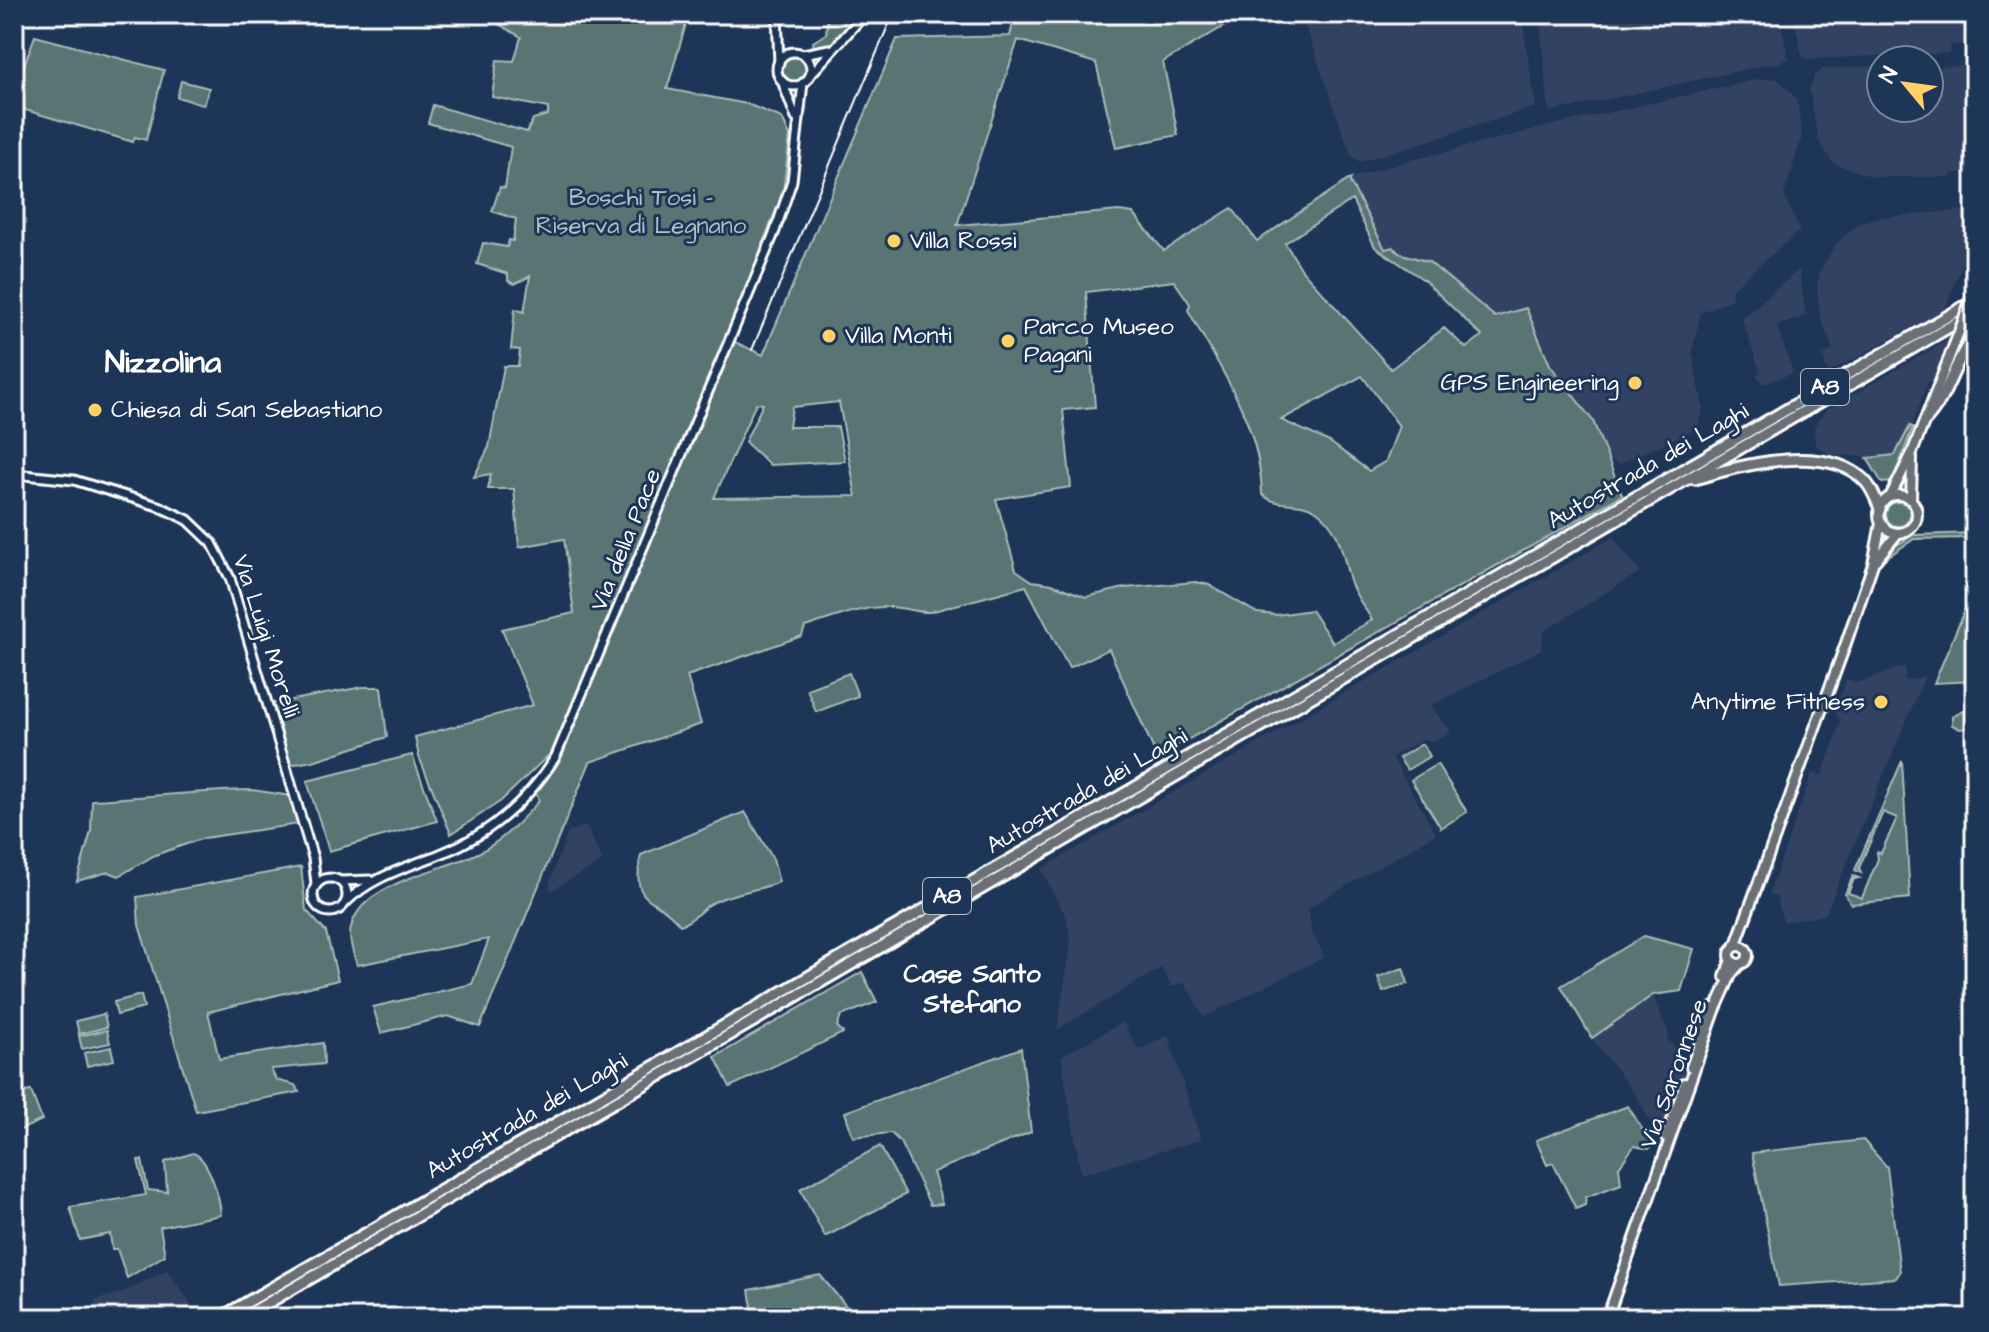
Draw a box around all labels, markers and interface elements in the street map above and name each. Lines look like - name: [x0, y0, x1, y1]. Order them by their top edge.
- north arrow: [1865, 44, 1945, 124]
- text: N: [1872, 61, 1906, 89]
- park label: Boschi Tosi - Riserva di Legnano: [536, 181, 747, 244]
- place label: Villa Rossi: [910, 224, 1017, 258]
- marker: Villa Rossi: [885, 232, 903, 250]
- place label: Parco Museo Pagani: [1024, 310, 1174, 373]
- place label: Villa Monti: [845, 319, 952, 353]
- marker: Villa Monti: [820, 327, 838, 345]
- marker: Parco Museo Pagani: [999, 332, 1017, 350]
- district label: Nizzolina: [105, 340, 222, 385]
- place label: GPS Engineering: [1441, 366, 1619, 401]
- road number: A8: [1801, 369, 1849, 405]
- marker: GPS Engineering: [1626, 374, 1644, 392]
- place label: Chiesa di San Sebastiano: [111, 393, 383, 427]
- street label: Autostrada dei Laghi: [1541, 394, 1756, 538]
- marker: Chiesa di San Sebastiano: [86, 401, 104, 419]
- street label: Via della Pace: [582, 464, 670, 616]
- street label: Via Luigi Morelli: [223, 550, 308, 722]
- place label: Anytime Fitness: [1691, 685, 1865, 720]
- marker: Anytime Fitness: [1872, 693, 1890, 711]
- street label: Autostrada dei Laghi: [980, 719, 1195, 863]
- road number: A8: [923, 878, 971, 914]
- district label: Case Santo Stefano: [903, 956, 1041, 1022]
- street label: Via Saronnese: [1631, 994, 1717, 1154]
- street label: Autostrada dei Laghi: [420, 1044, 635, 1188]

